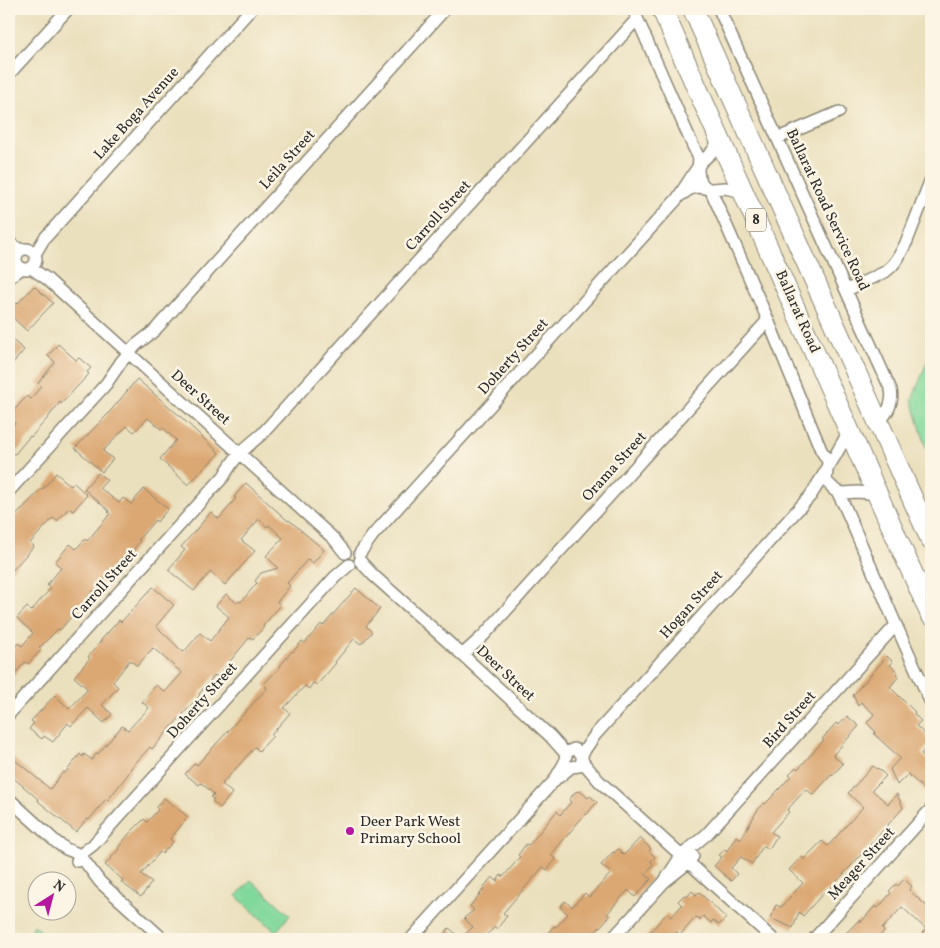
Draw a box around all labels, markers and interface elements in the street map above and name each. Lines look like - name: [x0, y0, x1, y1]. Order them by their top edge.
- street label: Lake Boga Avenue: [90, 63, 184, 165]
- street label: Leila Street: [255, 125, 321, 195]
- street label: Ballarat Road Service Road: [780, 125, 874, 295]
- street label: Carroll Street: [401, 176, 477, 256]
- road number: 8: [746, 208, 766, 232]
- street label: Ballarat Road: [769, 267, 825, 357]
- street label: Doherty Street: [474, 314, 554, 400]
- street label: Deer Street: [166, 366, 234, 430]
- street label: Orama Street: [578, 427, 652, 507]
- street label: Carroll Street: [67, 545, 143, 625]
- street label: Hogan Street: [656, 566, 728, 644]
- street label: Deer Street: [471, 641, 539, 707]
- street label: Doherty Street: [163, 658, 243, 744]
- street label: Bird Street: [758, 687, 822, 753]
- place label: Deer Park West Primary School: [360, 812, 461, 850]
- street label: Meager Street: [824, 823, 900, 905]
- marker: Deer Park West Primary School: [344, 825, 356, 837]
- north arrow: [28, 870, 78, 920]
- text: N: [49, 876, 68, 897]

